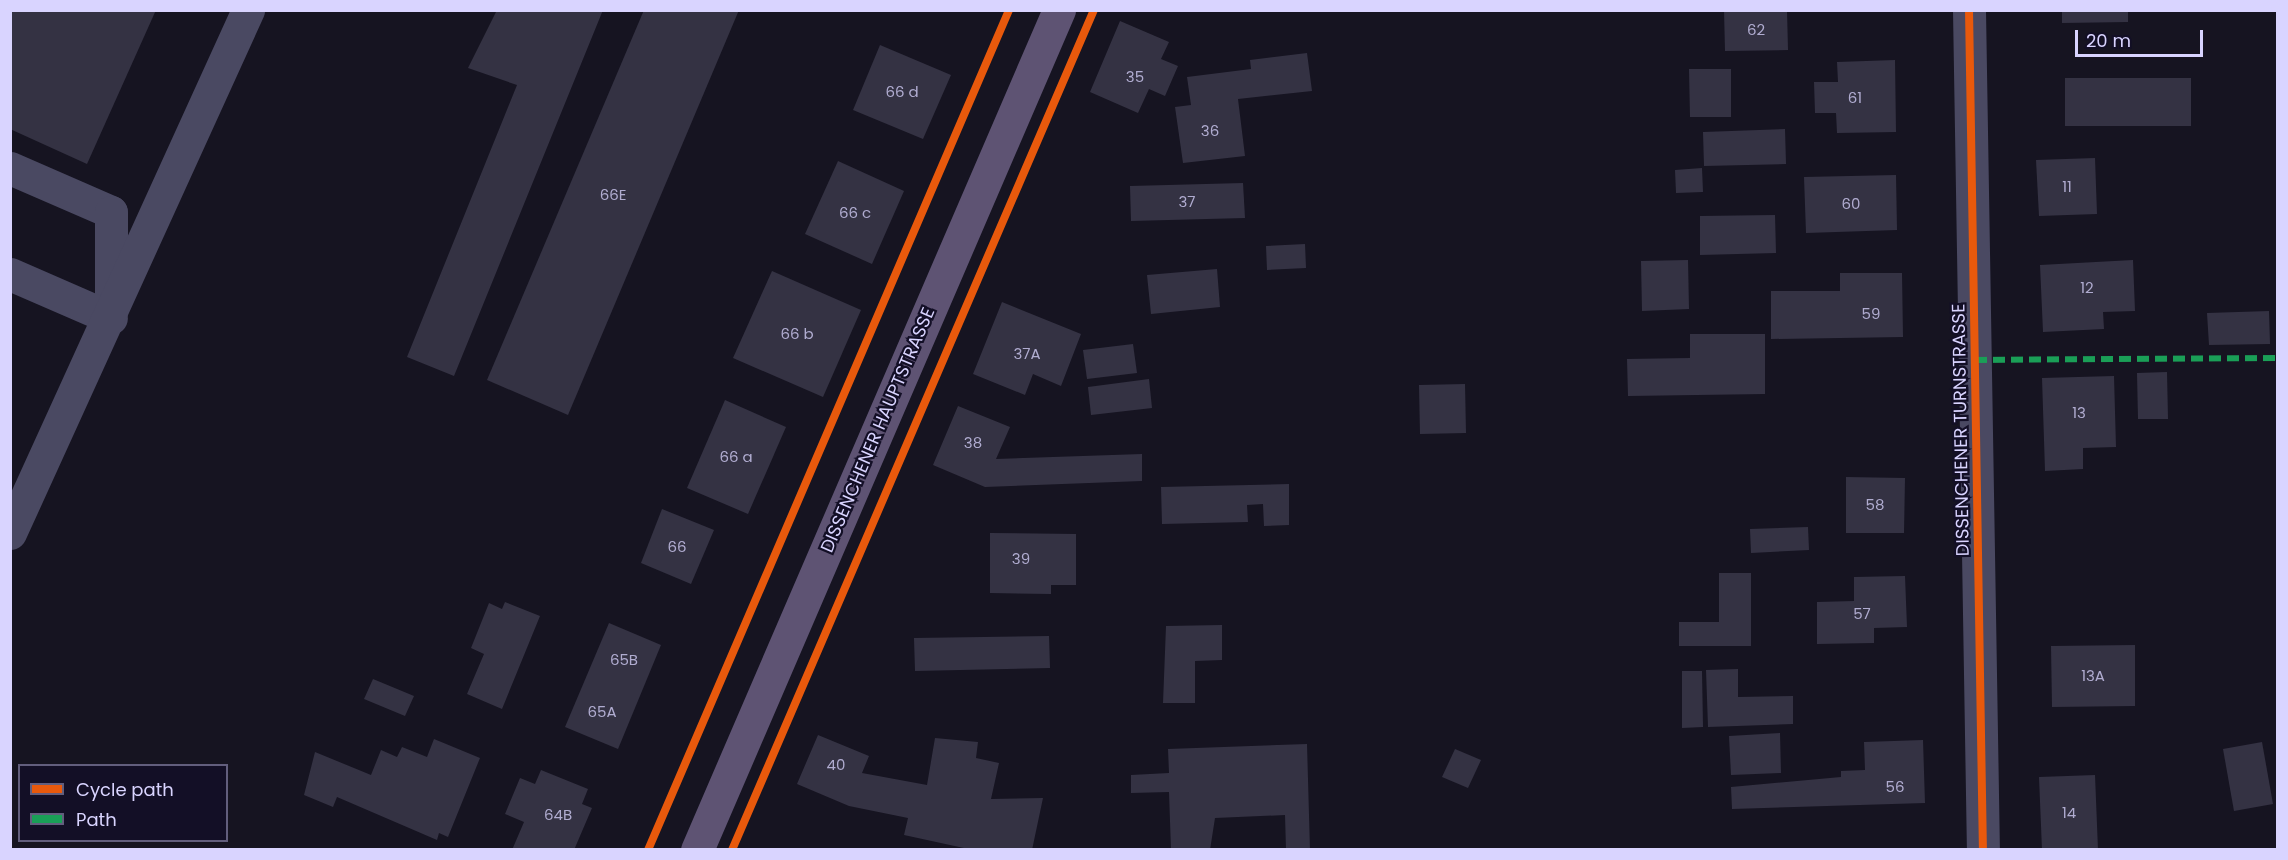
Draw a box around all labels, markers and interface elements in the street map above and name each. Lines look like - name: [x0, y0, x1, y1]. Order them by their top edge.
- scale bar: [2078, 18, 2206, 56]
- house number: 62: [1747, 21, 1765, 39]
- text: 20 m: [2086, 28, 2131, 53]
- house number: 35: [1126, 68, 1144, 86]
- house number: 66 d: [885, 83, 919, 101]
- house number: 61: [1848, 89, 1862, 107]
- house number: 36: [1201, 122, 1219, 140]
- house number: 11: [2062, 178, 2072, 196]
- house number: 66E: [600, 186, 626, 204]
- house number: 37: [1178, 193, 1196, 211]
- house number: 60: [1842, 195, 1860, 213]
- house number: 66 c: [839, 204, 871, 222]
- house number: 12: [2080, 279, 2094, 297]
- street label: DISSENCHENER HAUPTSTRASSE: [816, 304, 940, 556]
- street label: DISSENCHENER TURNSTRASSE: [1948, 304, 1974, 556]
- house number: 59: [1862, 305, 1880, 323]
- house number: 66 b: [780, 325, 814, 343]
- house number: 37A: [1013, 345, 1041, 363]
- house number: 13: [2072, 404, 2086, 422]
- house number: 38: [964, 434, 982, 452]
- house number: 66 a: [719, 448, 753, 466]
- house number: 58: [1866, 496, 1884, 514]
- house number: 66: [667, 538, 687, 556]
- house number: 39: [1012, 550, 1030, 568]
- house number: 57: [1853, 605, 1871, 623]
- house number: 65B: [610, 651, 638, 669]
- house number: 13A: [2081, 667, 2105, 685]
- house number: 65A: [587, 703, 617, 721]
- house number: 40: [827, 756, 845, 774]
- legend: [18, 764, 228, 842]
- text: Cycle path: [76, 777, 174, 802]
- house number: 56: [1886, 778, 1904, 796]
- house number: 14: [2062, 804, 2076, 822]
- house number: 64B: [544, 806, 572, 824]
- text: Path: [76, 807, 117, 832]

